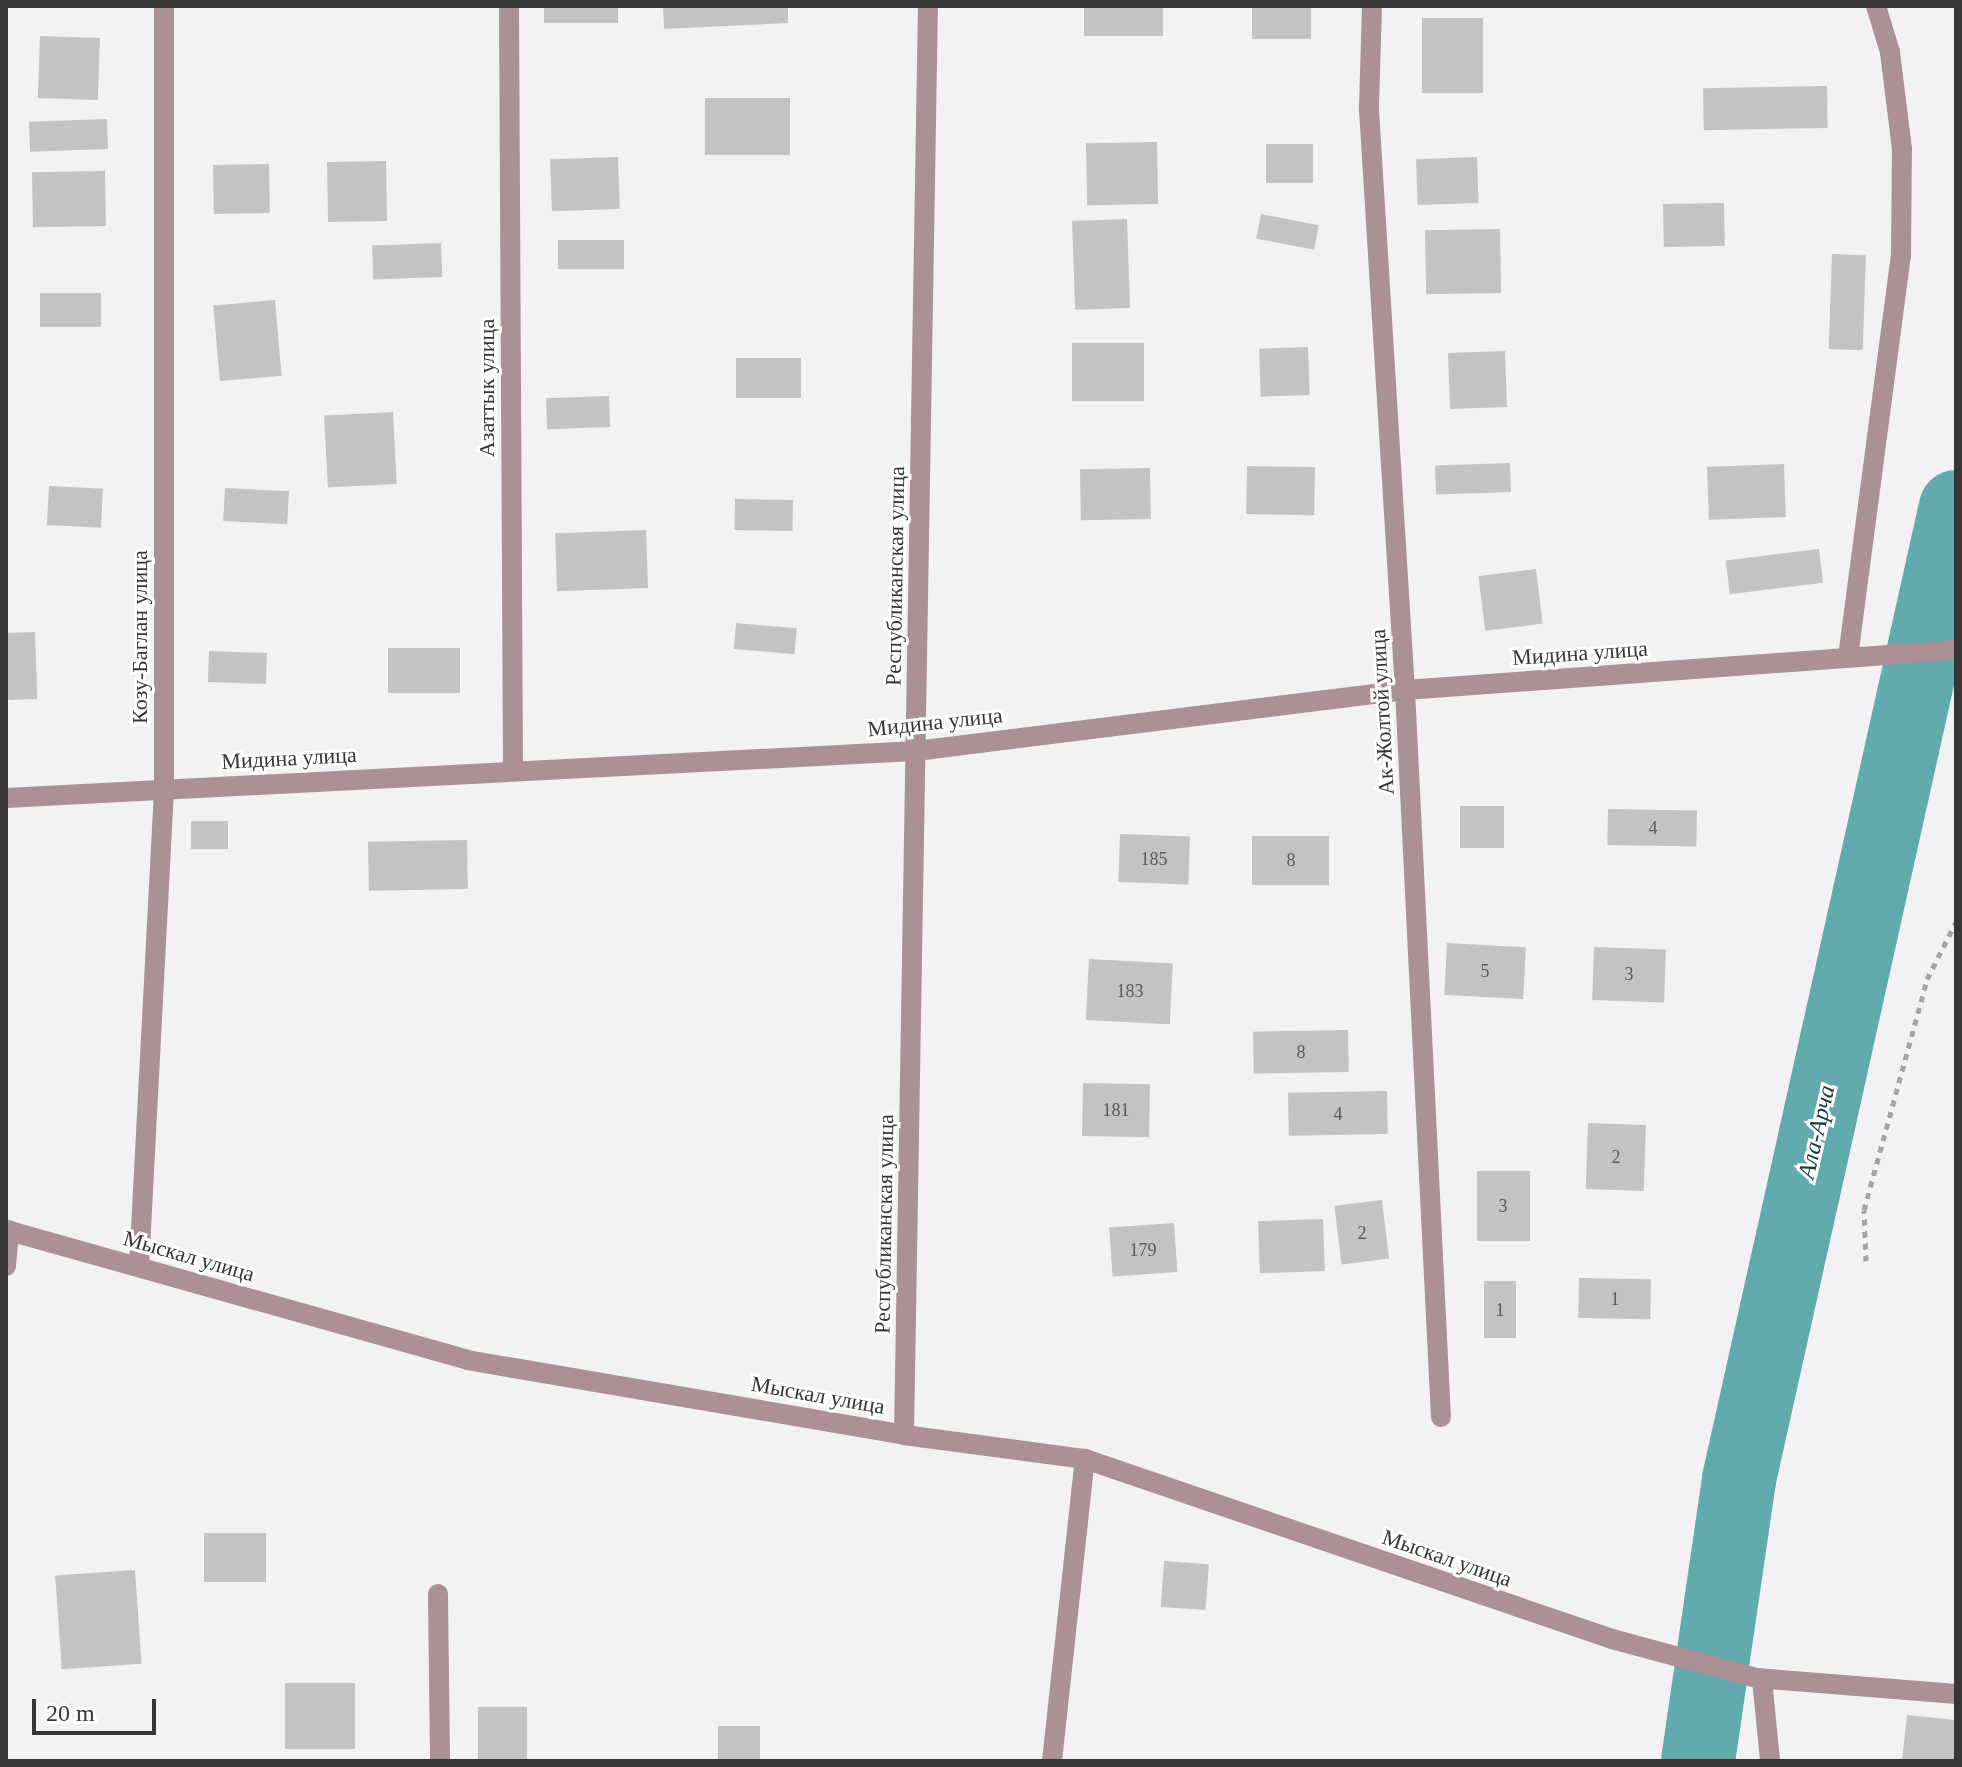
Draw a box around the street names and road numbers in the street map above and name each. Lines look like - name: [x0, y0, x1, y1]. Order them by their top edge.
- street label: Азаттык улица: [474, 319, 500, 457]
- street label: Республиканская улица: [880, 466, 910, 686]
- street label: Козу-Баглан улица: [127, 550, 153, 724]
- street label: Ак-Жолтой улица: [1364, 628, 1400, 796]
- street label: Мидина улица: [1511, 635, 1649, 671]
- street label: Мидина улица: [866, 702, 1004, 742]
- street label: Мидина улица: [221, 741, 357, 775]
- street label: Республиканская улица: [869, 1114, 899, 1334]
- street label: Мыскал улица: [120, 1225, 258, 1287]
- street label: Мыскал улица: [749, 1370, 887, 1420]
- street label: Мыскал улица: [1379, 1524, 1515, 1592]

